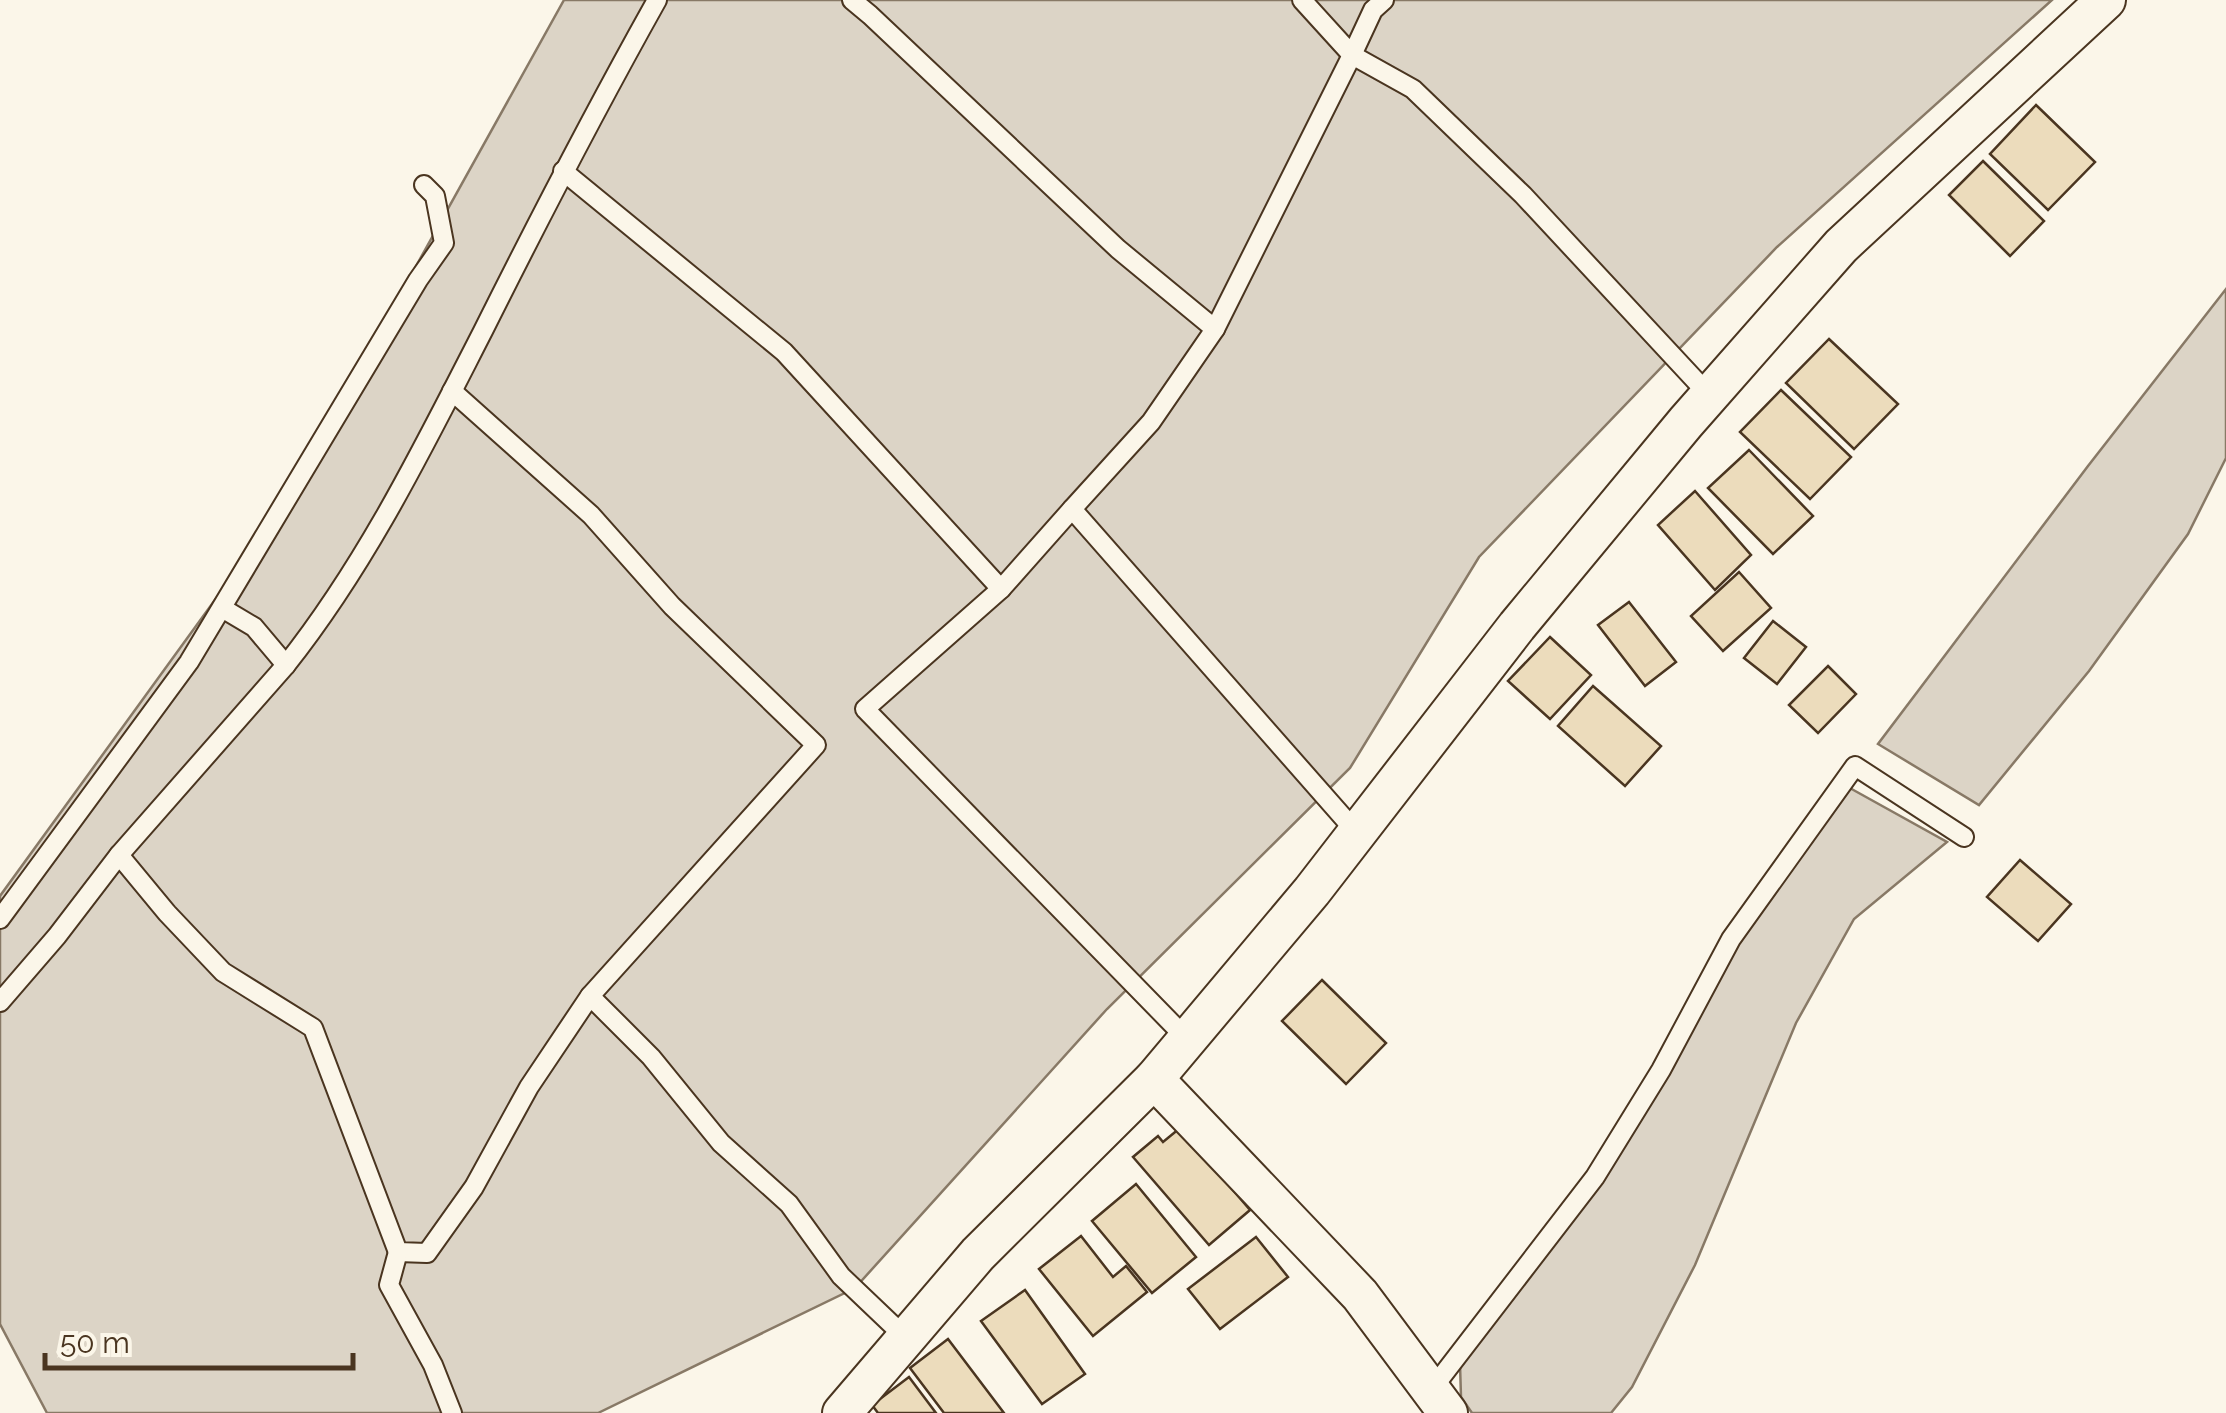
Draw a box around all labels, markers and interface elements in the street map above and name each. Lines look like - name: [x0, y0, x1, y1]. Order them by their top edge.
- scale bar: [45, 1308, 352, 1370]
- text: 50 m: [60, 1325, 130, 1360]

